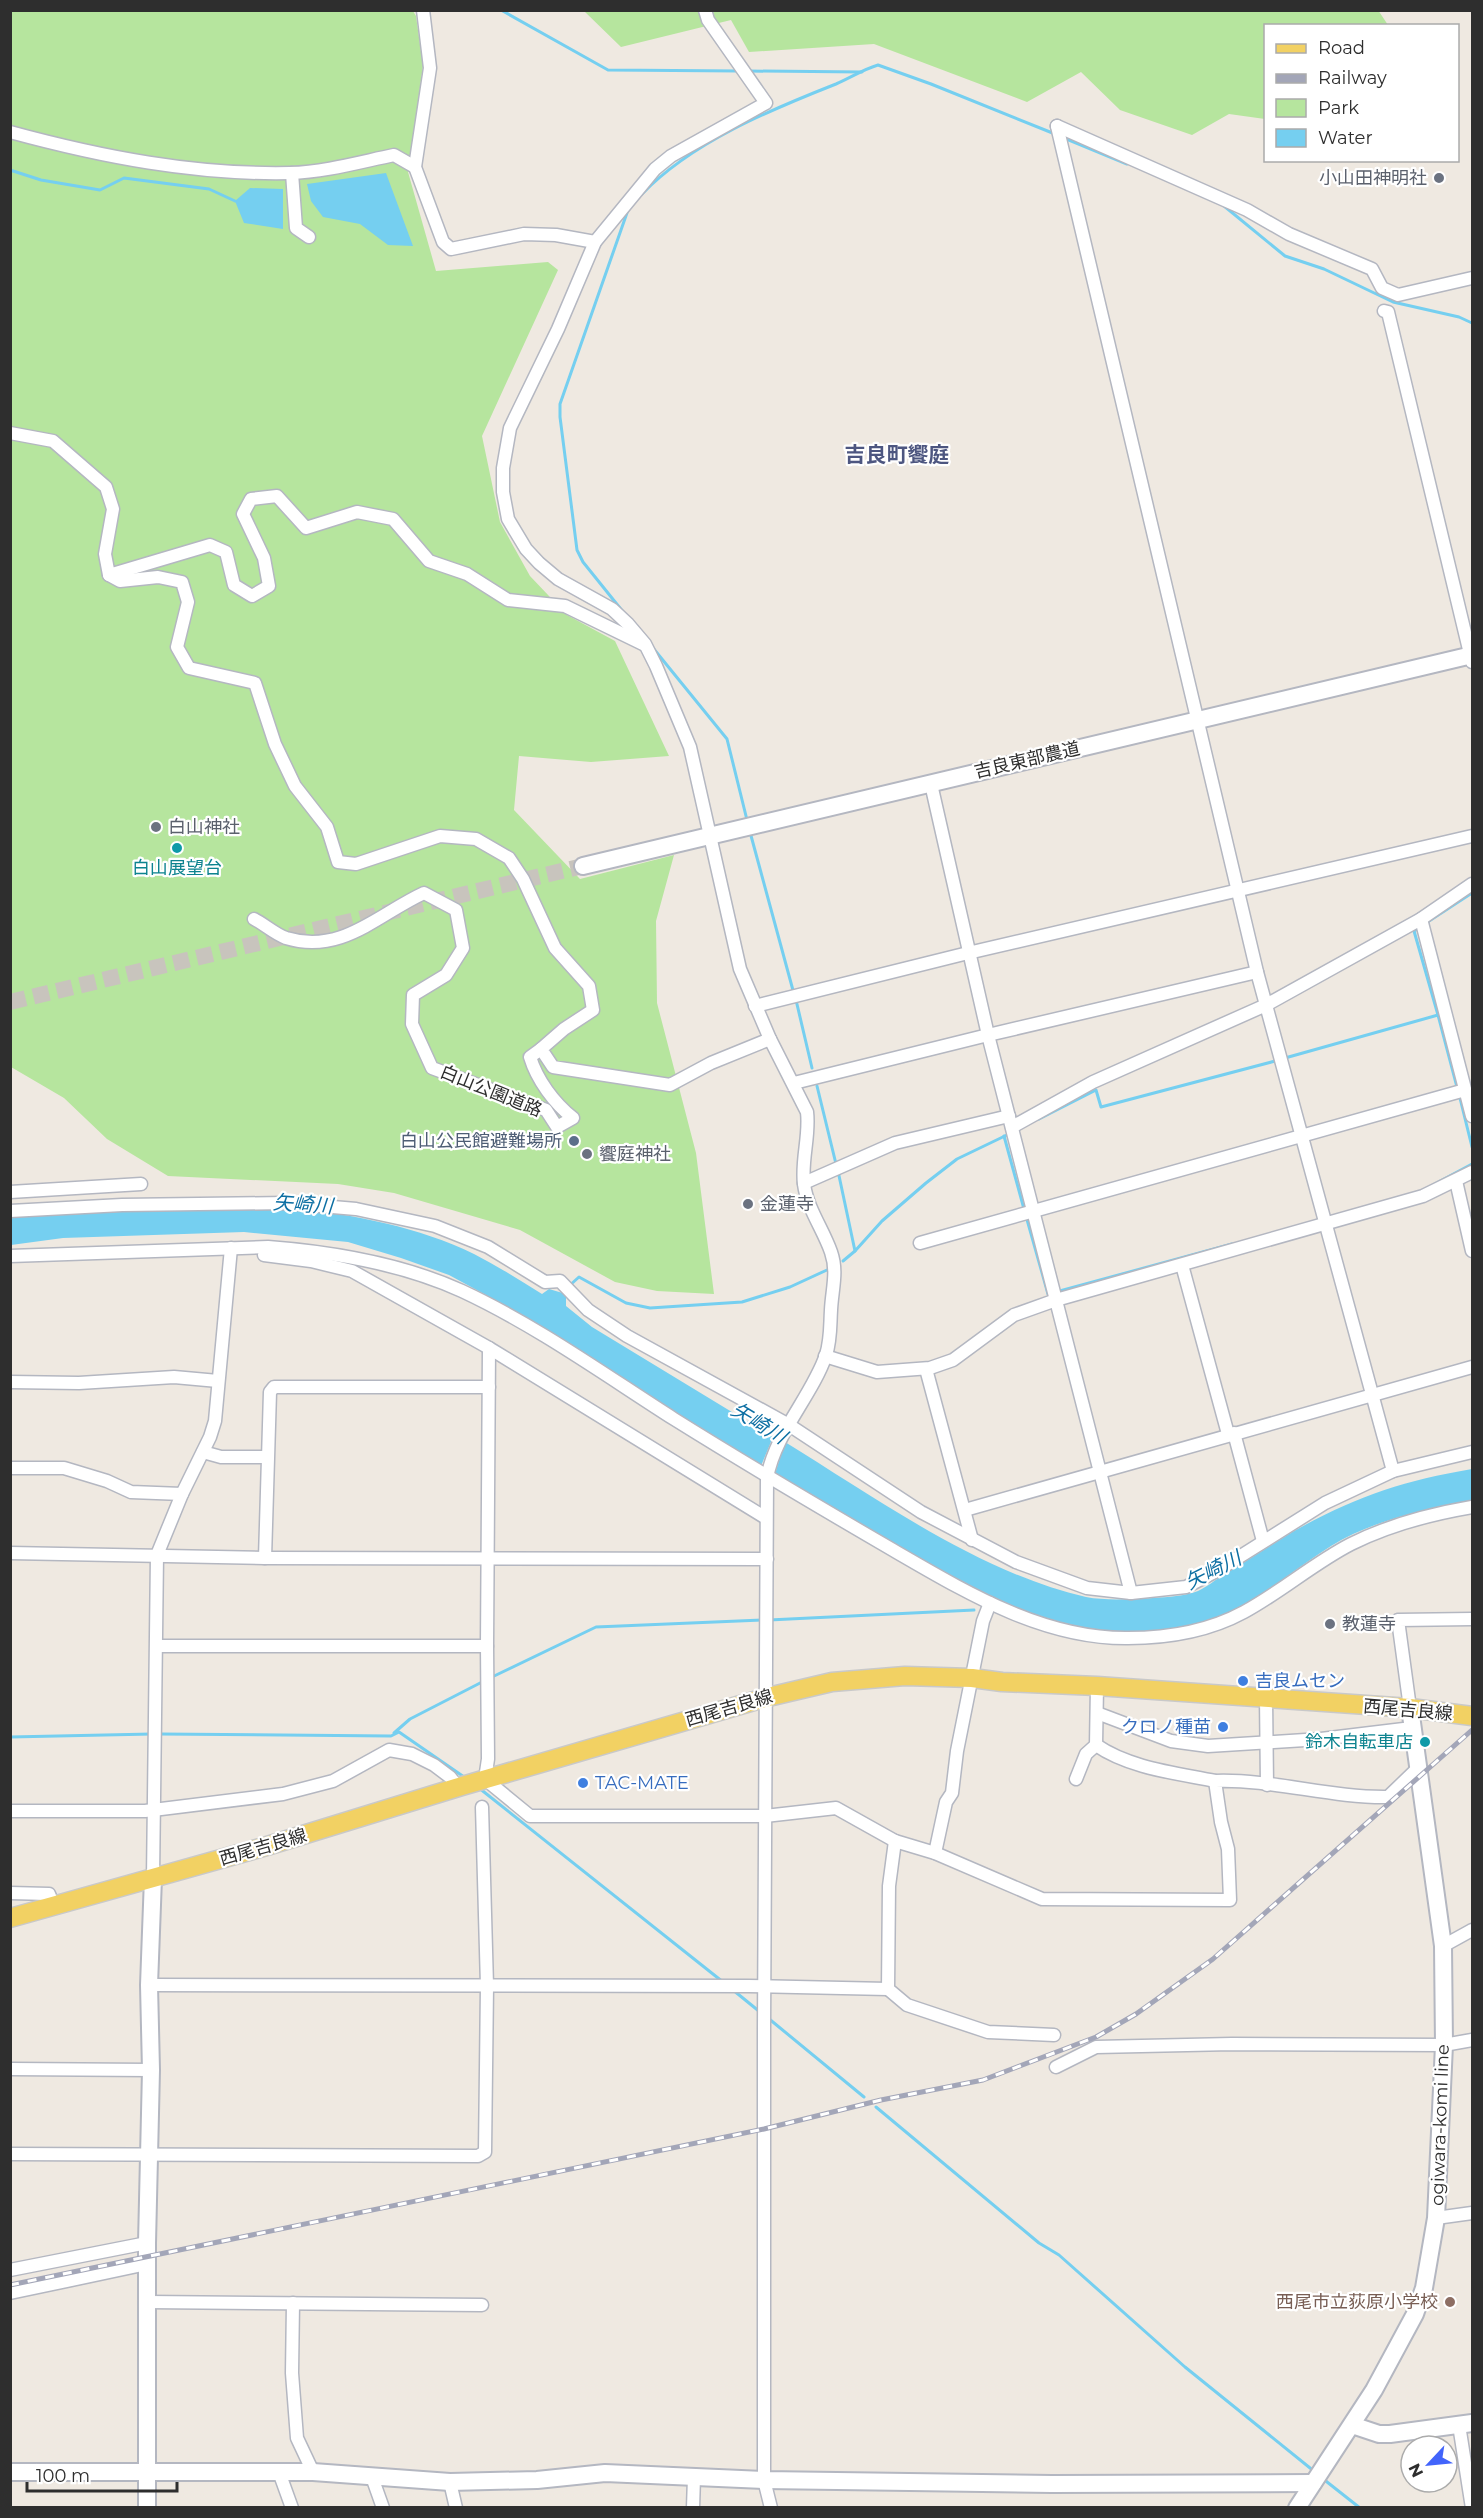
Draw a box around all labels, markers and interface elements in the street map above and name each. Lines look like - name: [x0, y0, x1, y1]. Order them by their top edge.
- legend: [1264, 24, 1459, 162]
- text: Road: [1318, 37, 1365, 59]
- text: Railway: [1318, 67, 1387, 89]
- text: Park: [1318, 97, 1359, 119]
- text: Water: [1318, 127, 1373, 149]
- place label: 小山田神明社: [1319, 167, 1427, 189]
- marker: 小山田神明社: [1432, 171, 1446, 185]
- district label: 吉良町饗庭: [845, 442, 950, 467]
- street label: 吉良東部農道: [972, 737, 1082, 783]
- place label: 白山神社: [168, 816, 240, 838]
- marker: 白山神社: [149, 820, 163, 834]
- marker: 白山展望台: [170, 841, 184, 855]
- place label: 白山展望台: [132, 857, 222, 879]
- street label: 白山公園道路: [437, 1061, 545, 1121]
- place label: 白山公民館避難場所: [400, 1130, 562, 1152]
- marker: 白山公民館避難場所: [567, 1134, 581, 1148]
- place label: 饗庭神社: [599, 1143, 671, 1165]
- marker: 饗庭神社: [580, 1147, 594, 1161]
- water label: 矢崎川: [272, 1190, 336, 1218]
- place label: 金蓮寺: [760, 1193, 814, 1215]
- marker: 金蓮寺: [741, 1197, 755, 1211]
- water label: 矢崎川: [727, 1397, 793, 1450]
- water label: 矢崎川: [1181, 1545, 1247, 1594]
- place label: 教蓮寺: [1342, 1613, 1396, 1635]
- marker: 教蓮寺: [1323, 1617, 1337, 1631]
- place label: 吉良ムセン: [1255, 1670, 1345, 1692]
- marker: 吉良ムセン: [1236, 1674, 1250, 1688]
- street label: 西尾吉良線: [683, 1685, 775, 1731]
- street label: 西尾吉良線: [1362, 1695, 1454, 1725]
- place label: クロノ種苗: [1121, 1716, 1211, 1738]
- marker: クロノ種苗: [1216, 1720, 1230, 1734]
- place label: 鈴木自転車店: [1305, 1731, 1413, 1753]
- marker: 鈴木自転車店: [1418, 1735, 1432, 1749]
- place label: TAC-MATE: [595, 1772, 689, 1794]
- marker: TAC-MATE: [576, 1776, 590, 1790]
- street label: 西尾吉良線: [217, 1824, 309, 1870]
- street label: ogiwara-komi line: [1426, 2044, 1454, 2206]
- place label: 西尾市立荻原小学校: [1276, 2291, 1438, 2313]
- marker: 西尾市立荻原小学校: [1443, 2295, 1457, 2309]
- north arrow: [1399, 2434, 1459, 2494]
- scale bar: [27, 2455, 177, 2493]
- text: N: [1405, 2460, 1427, 2480]
- text: 100 m: [36, 2465, 90, 2487]

